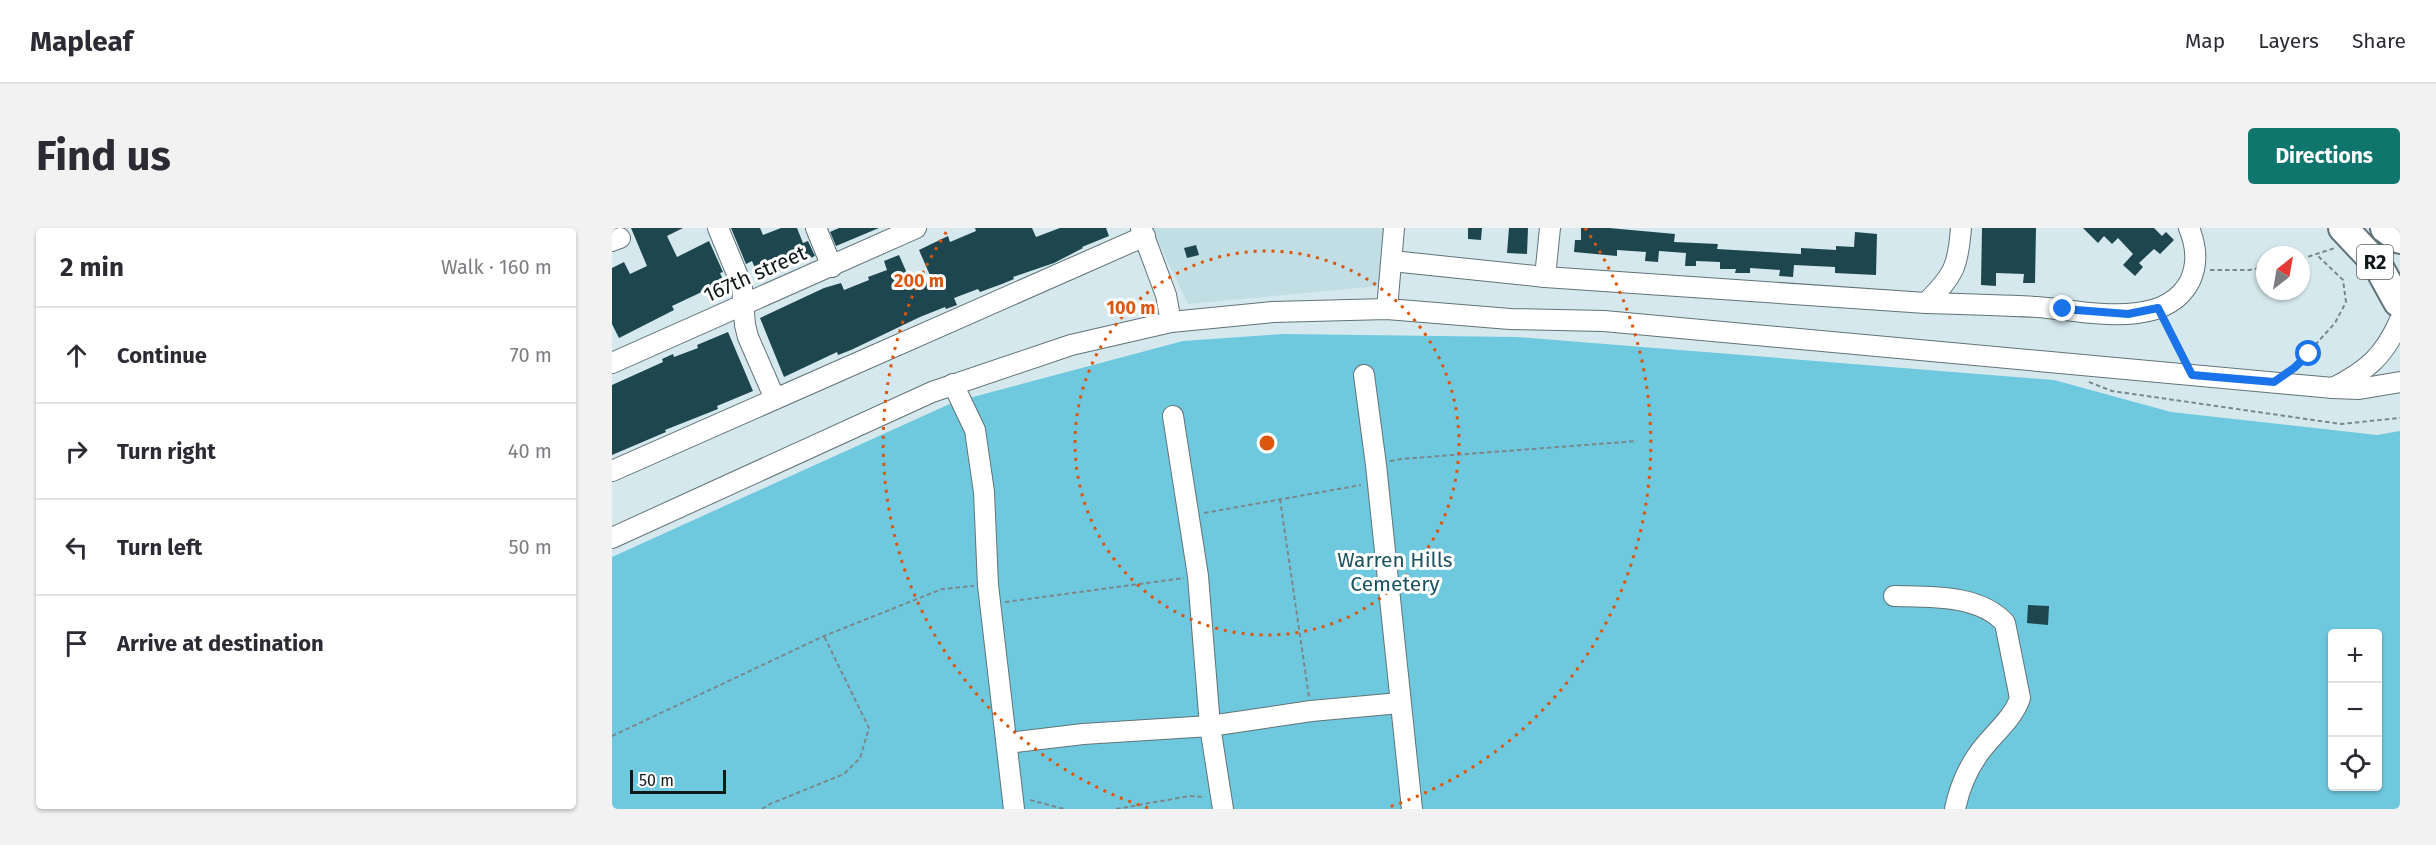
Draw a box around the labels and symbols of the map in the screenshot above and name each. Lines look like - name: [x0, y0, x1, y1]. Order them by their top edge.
- street label: 167th street: [700, 240, 811, 308]
- road number: R2: [2357, 245, 2393, 279]
- north arrow: [2256, 246, 2310, 300]
- text: 200 m: [894, 270, 944, 292]
- route end: [2049, 295, 2075, 321]
- text: 100 m: [1107, 297, 1155, 319]
- route start: [2295, 340, 2321, 366]
- centre of rings: [1257, 433, 1277, 453]
- park label: Warren Hills Cemetery: [1337, 547, 1453, 597]
- scale bar: [630, 767, 726, 794]

